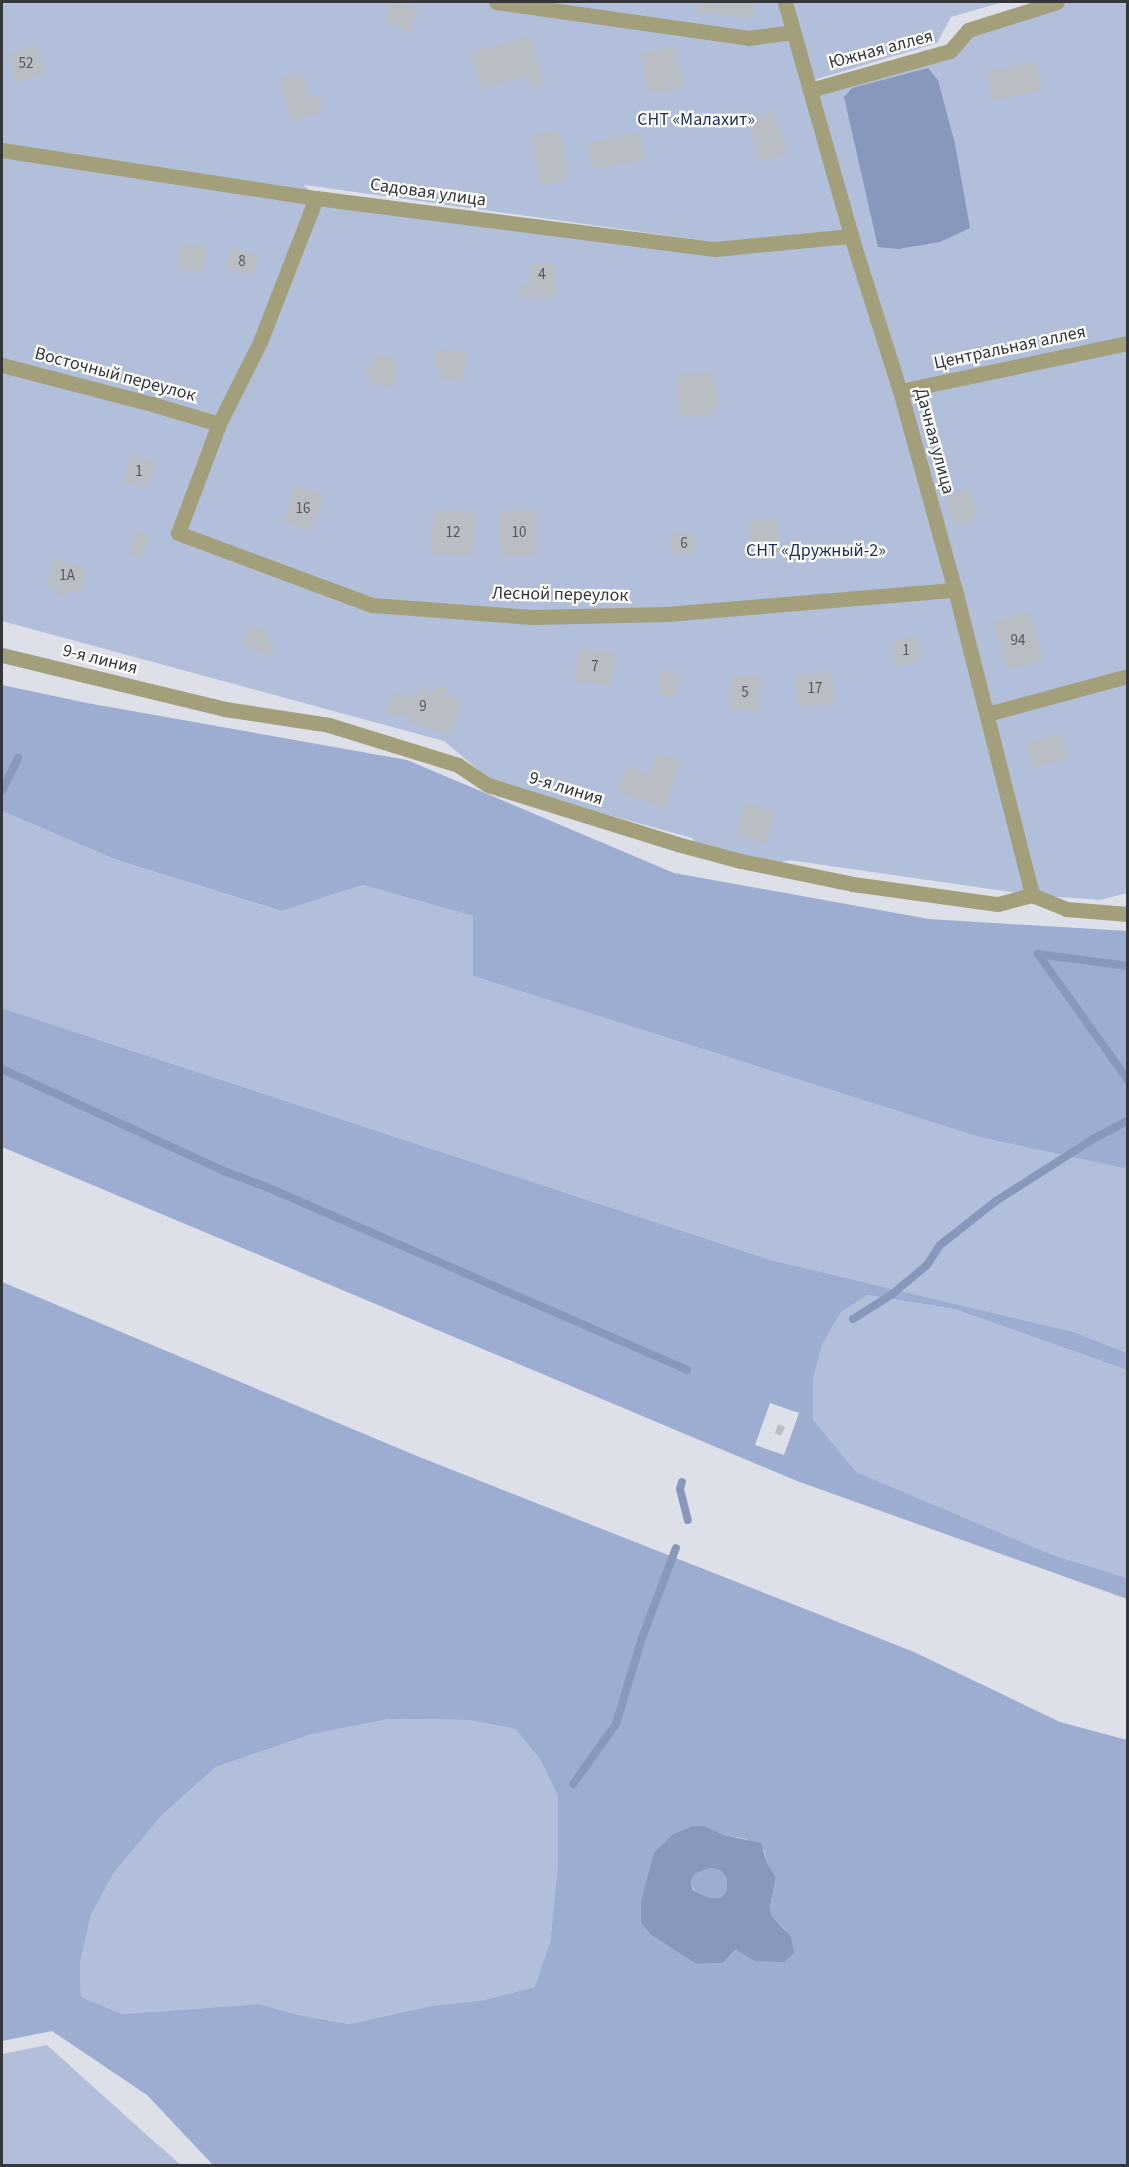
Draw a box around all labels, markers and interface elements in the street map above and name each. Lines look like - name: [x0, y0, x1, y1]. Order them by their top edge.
- street label: Южная аллея: [827, 26, 935, 74]
- house number: 52: [19, 55, 33, 73]
- park label: СНТ «Малахит»: [637, 109, 755, 131]
- street label: Садовая улица: [369, 174, 487, 212]
- house number: 8: [238, 253, 246, 271]
- house number: 4: [538, 266, 546, 284]
- street label: Центральная аллея: [932, 321, 1088, 375]
- street label: Восточный переулок: [32, 343, 198, 407]
- street label: Дачная улица: [909, 385, 959, 497]
- house number: 1: [135, 463, 143, 481]
- house number: 16: [296, 500, 310, 518]
- house number: 12: [446, 524, 460, 542]
- house number: 10: [512, 524, 526, 542]
- house number: 6: [680, 535, 688, 553]
- park label: СНТ «Дружный-2»: [746, 540, 886, 562]
- house number: 1А: [59, 567, 75, 585]
- street label: Лесной переулок: [492, 583, 628, 607]
- house number: 94: [1011, 632, 1025, 650]
- street label: 9-я линия: [60, 640, 140, 680]
- house number: 1: [902, 642, 910, 660]
- house number: 7: [591, 658, 599, 676]
- house number: 17: [808, 680, 822, 698]
- house number: 5: [741, 684, 749, 702]
- house number: 9: [419, 698, 427, 716]
- street label: 9-я линия: [526, 767, 606, 811]

